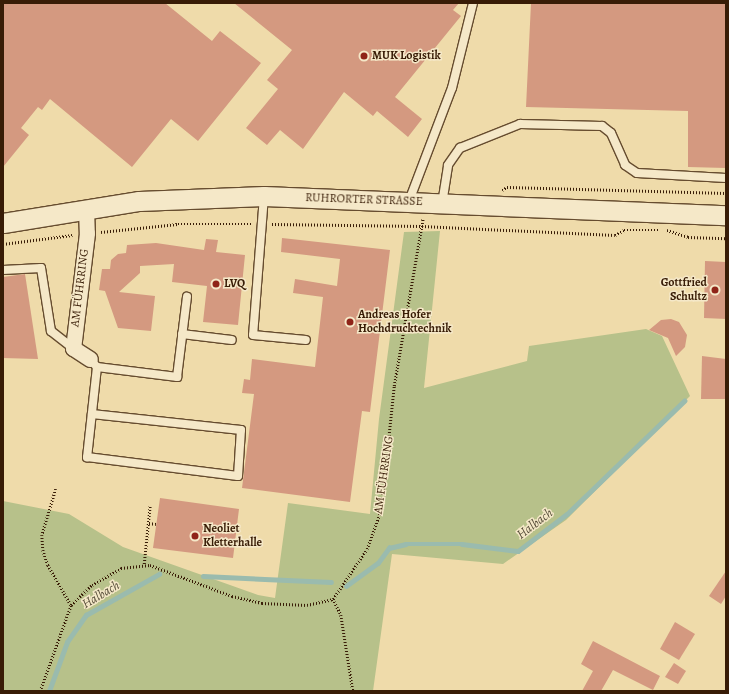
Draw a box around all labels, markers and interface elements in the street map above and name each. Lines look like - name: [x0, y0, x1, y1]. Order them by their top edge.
- place label: MUK Logistik: [372, 49, 441, 63]
- marker: MUK Logistik: [359, 51, 369, 61]
- street label: RUHRORTER STRASSE: [305, 191, 423, 209]
- street label: AM FÜHRRING: [68, 248, 92, 328]
- place label: Gottfried Schultz: [661, 276, 707, 304]
- place label: LVQ: [224, 277, 245, 291]
- marker: LVQ: [211, 279, 221, 289]
- marker: Gottfried Schultz: [710, 285, 720, 295]
- place label: Andreas Hofer Hochdrucktechnik: [358, 308, 451, 336]
- marker: Andreas Hofer Hochdrucktechnik: [345, 317, 355, 327]
- street label: AM FÜHRRING: [371, 435, 397, 515]
- water label: Halbach: [514, 505, 556, 543]
- place label: Neoliet Kletterhalle: [203, 522, 262, 550]
- marker: Neoliet Kletterhalle: [190, 531, 200, 541]
- water label: Halbach: [79, 578, 123, 612]

